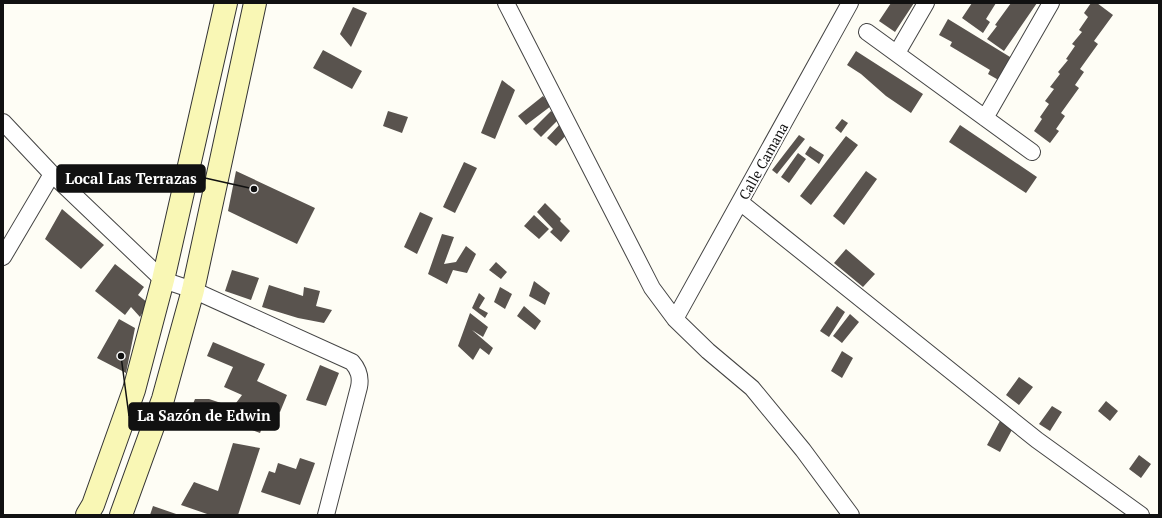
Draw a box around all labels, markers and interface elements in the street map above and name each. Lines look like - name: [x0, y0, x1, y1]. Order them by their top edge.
- street label: Calle Camana: [734, 119, 792, 203]
- callout: Local Las Terrazas: [57, 165, 205, 192]
- text: Local Las Terrazas: [65, 168, 197, 188]
- callout: La Sazón de Edwin: [129, 403, 279, 430]
- text: La Sazón de Edwin: [137, 405, 271, 425]

